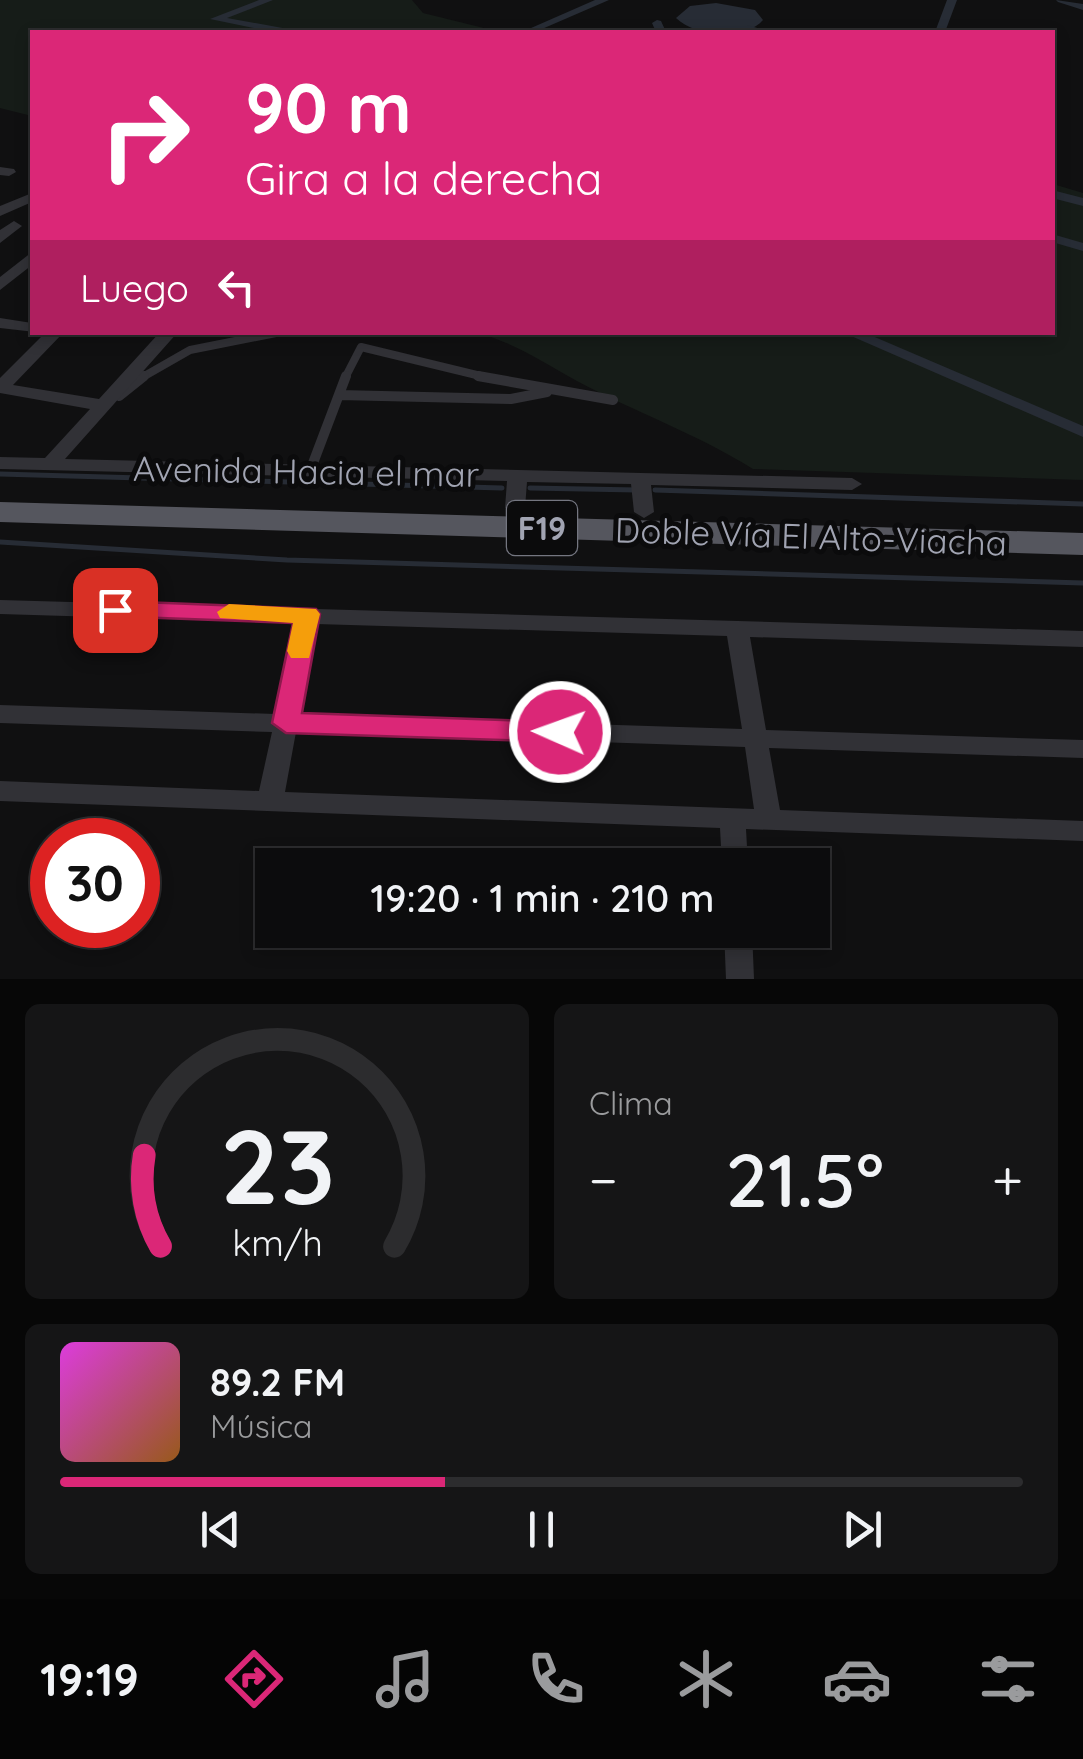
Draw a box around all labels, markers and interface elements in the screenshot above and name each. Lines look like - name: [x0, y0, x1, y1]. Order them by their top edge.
- text: 90 m: [245, 63, 412, 151]
- icon: right: [80, 70, 210, 200]
- text: Gira a la derecha: [245, 150, 602, 206]
- icon: left: [209, 260, 264, 315]
- text: Luego: [80, 264, 189, 312]
- street label: Avenida Hacia el mar: [133, 446, 479, 496]
- road number: F19: [507, 501, 577, 555]
- street label: Doble Vía El Alto-Viacha: [614, 507, 1008, 565]
- pin: [73, 568, 158, 653]
- icon: arrive: [88, 583, 143, 638]
- position arrow: [508, 680, 612, 784]
- speed limit sign: 30: [30, 818, 160, 948]
- text: 19:20 · 1 min · 210 m: [370, 874, 715, 922]
- text: Clima: [589, 1083, 673, 1123]
- text: 23: [219, 1100, 335, 1230]
- text: 21.5°: [726, 1132, 884, 1226]
- text: −: [589, 1145, 618, 1214]
- text: +: [992, 1145, 1023, 1214]
- text: km/h: [232, 1220, 322, 1265]
- text: 89.2 FM: [210, 1358, 345, 1406]
- text: Música: [210, 1406, 313, 1446]
- icon: previous: [193, 1502, 248, 1557]
- icon: pause: [514, 1502, 569, 1557]
- icon: next: [835, 1502, 890, 1557]
- icon: directions: [219, 1644, 289, 1714]
- icon: music: [370, 1644, 440, 1714]
- icon: phone: [521, 1644, 591, 1714]
- icon: climate: [671, 1644, 741, 1714]
- icon: car: [822, 1644, 892, 1714]
- icon: filters: [973, 1644, 1043, 1714]
- text: 19:19: [40, 1651, 139, 1707]

